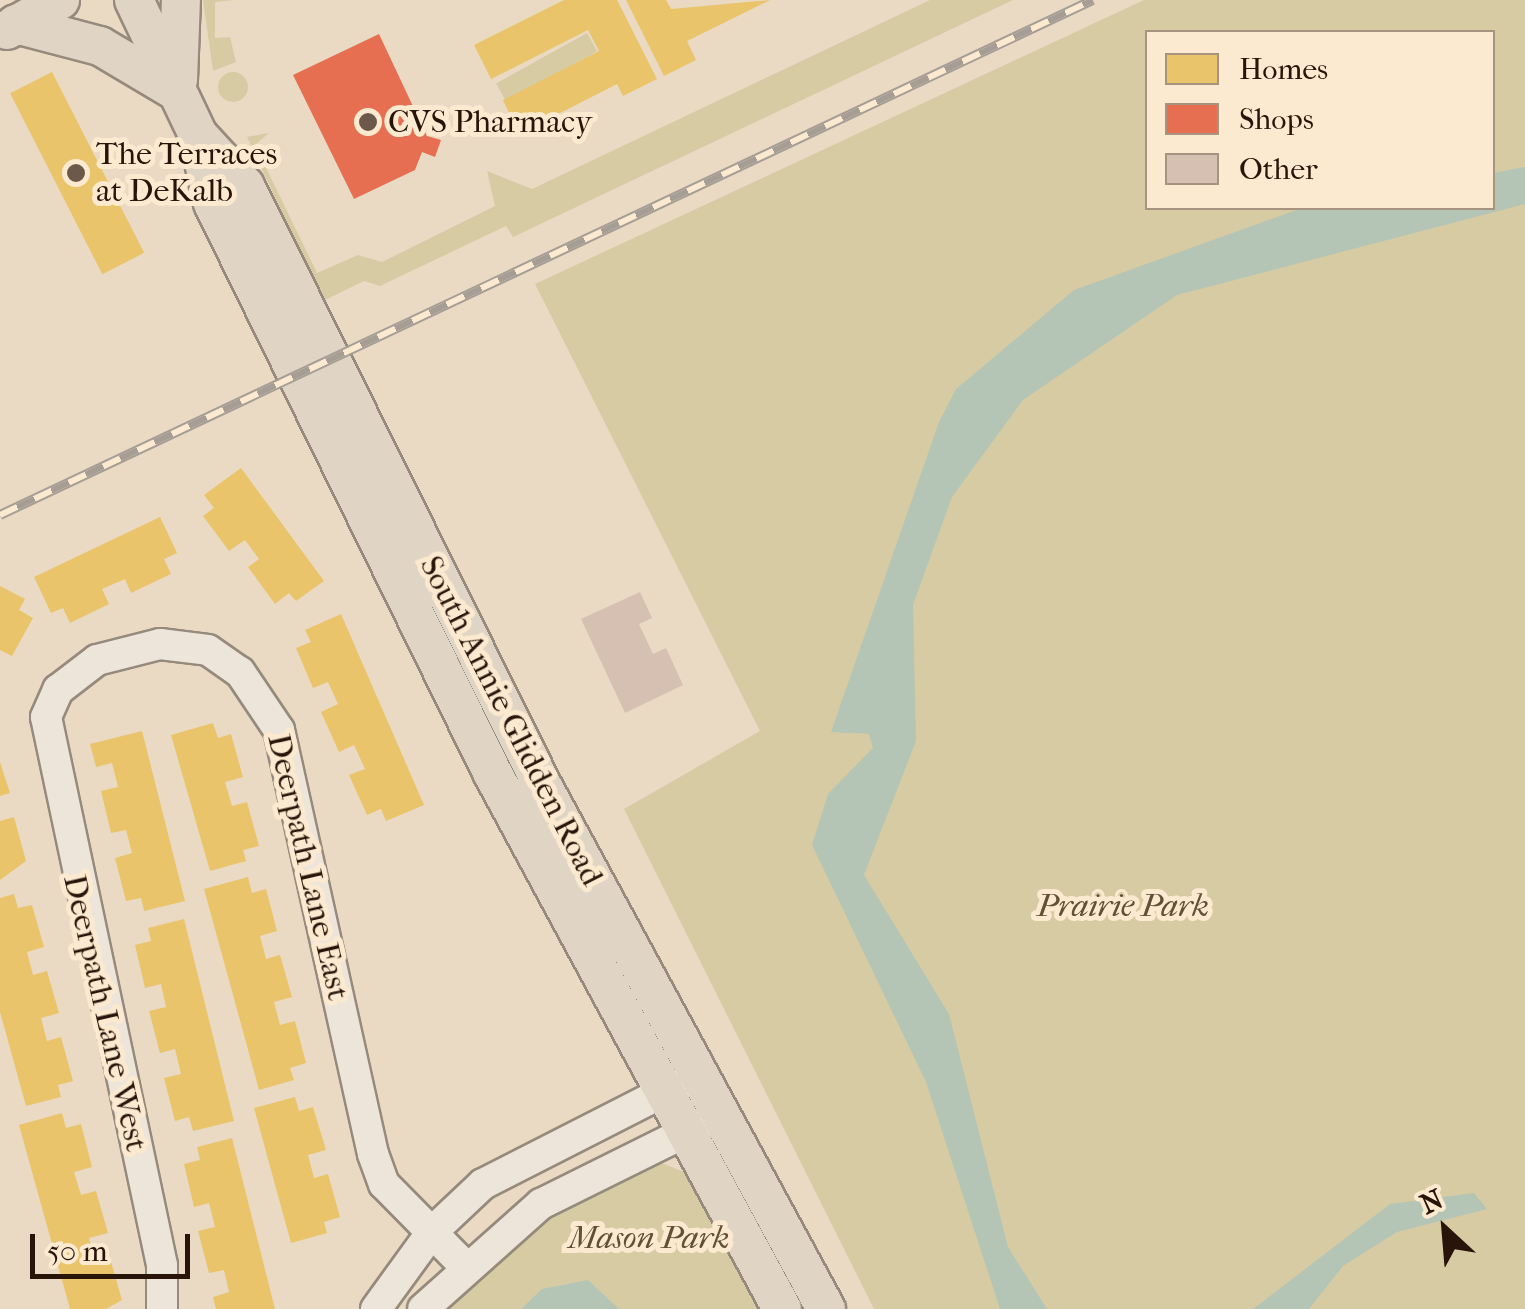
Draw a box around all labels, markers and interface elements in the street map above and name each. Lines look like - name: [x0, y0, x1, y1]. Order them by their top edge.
- legend: [1145, 30, 1495, 210]
- text: Homes: [1239, 52, 1328, 87]
- text: Shops: [1239, 102, 1314, 137]
- place label: CVS Pharmacy: [388, 103, 592, 141]
- marker: CVS Pharmacy: [357, 111, 379, 133]
- place label: The Terraces at DeKalb: [96, 136, 277, 211]
- text: Other: [1239, 152, 1318, 187]
- marker: The Terraces at DeKalb: [65, 162, 87, 184]
- street label: South Annie Glidden Road: [411, 550, 611, 892]
- street label: Deerpath Lane East: [259, 730, 357, 1004]
- street label: Deerpath Lane West: [55, 871, 155, 1155]
- park label: Prairie Park: [1037, 887, 1209, 925]
- north arrow: [1395, 1179, 1495, 1279]
- text: N: [1415, 1182, 1448, 1221]
- scale bar: [35, 1214, 195, 1276]
- park label: Mason Park: [568, 1219, 730, 1257]
- text: 50 m: [47, 1234, 108, 1269]

